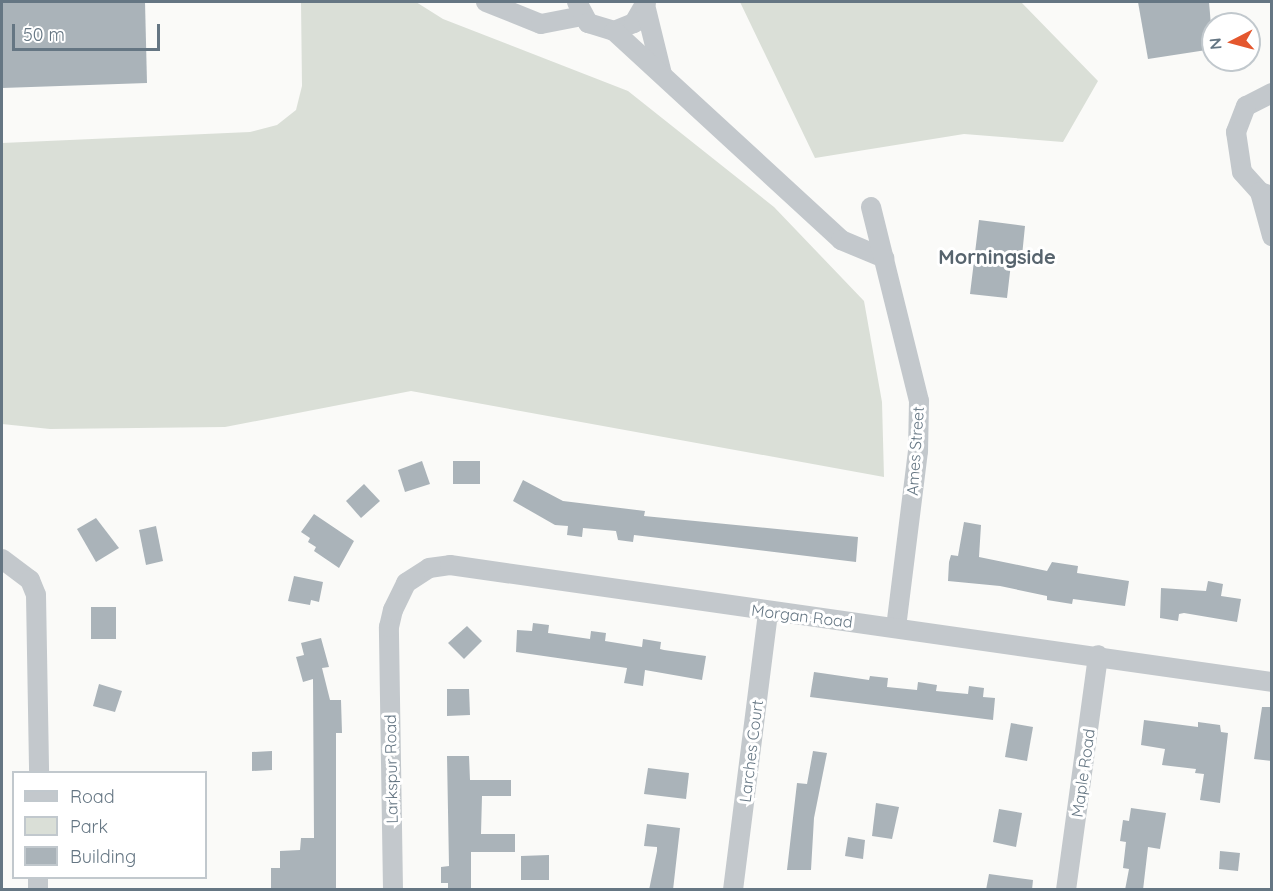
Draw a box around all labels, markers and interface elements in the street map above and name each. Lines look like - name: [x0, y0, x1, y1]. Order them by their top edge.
- scale bar: [15, 12, 164, 50]
- north arrow: [1201, 12, 1261, 72]
- text: 50 m: [23, 23, 65, 46]
- text: N: [1205, 37, 1226, 51]
- district label: Morningside: [938, 244, 1056, 268]
- street label: Ames Street: [902, 406, 928, 496]
- street label: Morgan Road: [750, 600, 854, 632]
- street label: Larches Court: [735, 699, 767, 803]
- street label: Larkspur Road: [380, 714, 402, 824]
- street label: Maple Road: [1067, 727, 1099, 819]
- legend: [12, 771, 207, 879]
- text: Road: [70, 785, 115, 808]
- text: Park: [70, 815, 108, 838]
- text: Building: [70, 845, 136, 868]

